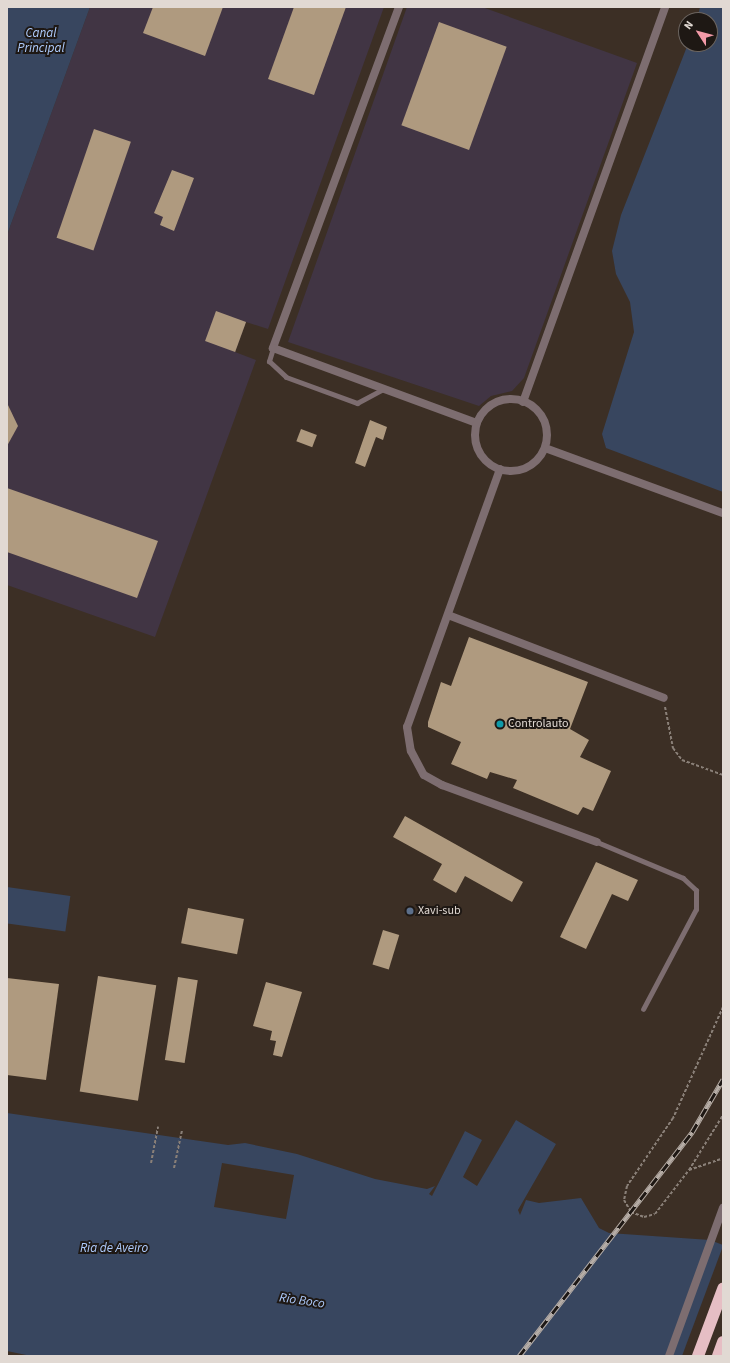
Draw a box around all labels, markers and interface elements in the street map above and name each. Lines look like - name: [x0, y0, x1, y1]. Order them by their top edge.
- north arrow: [678, 12, 718, 52]
- text: N: [680, 18, 697, 33]
- water label: Canal Principal: [17, 26, 65, 57]
- place label: Controlauto: [508, 717, 569, 731]
- marker: Controlauto: [495, 719, 505, 729]
- place label: Xavi-sub: [418, 904, 461, 918]
- marker: Xavi-sub: [405, 906, 415, 916]
- water label: Ria de Aveiro: [80, 1240, 148, 1256]
- water label: Rio Boco: [278, 1290, 326, 1312]

